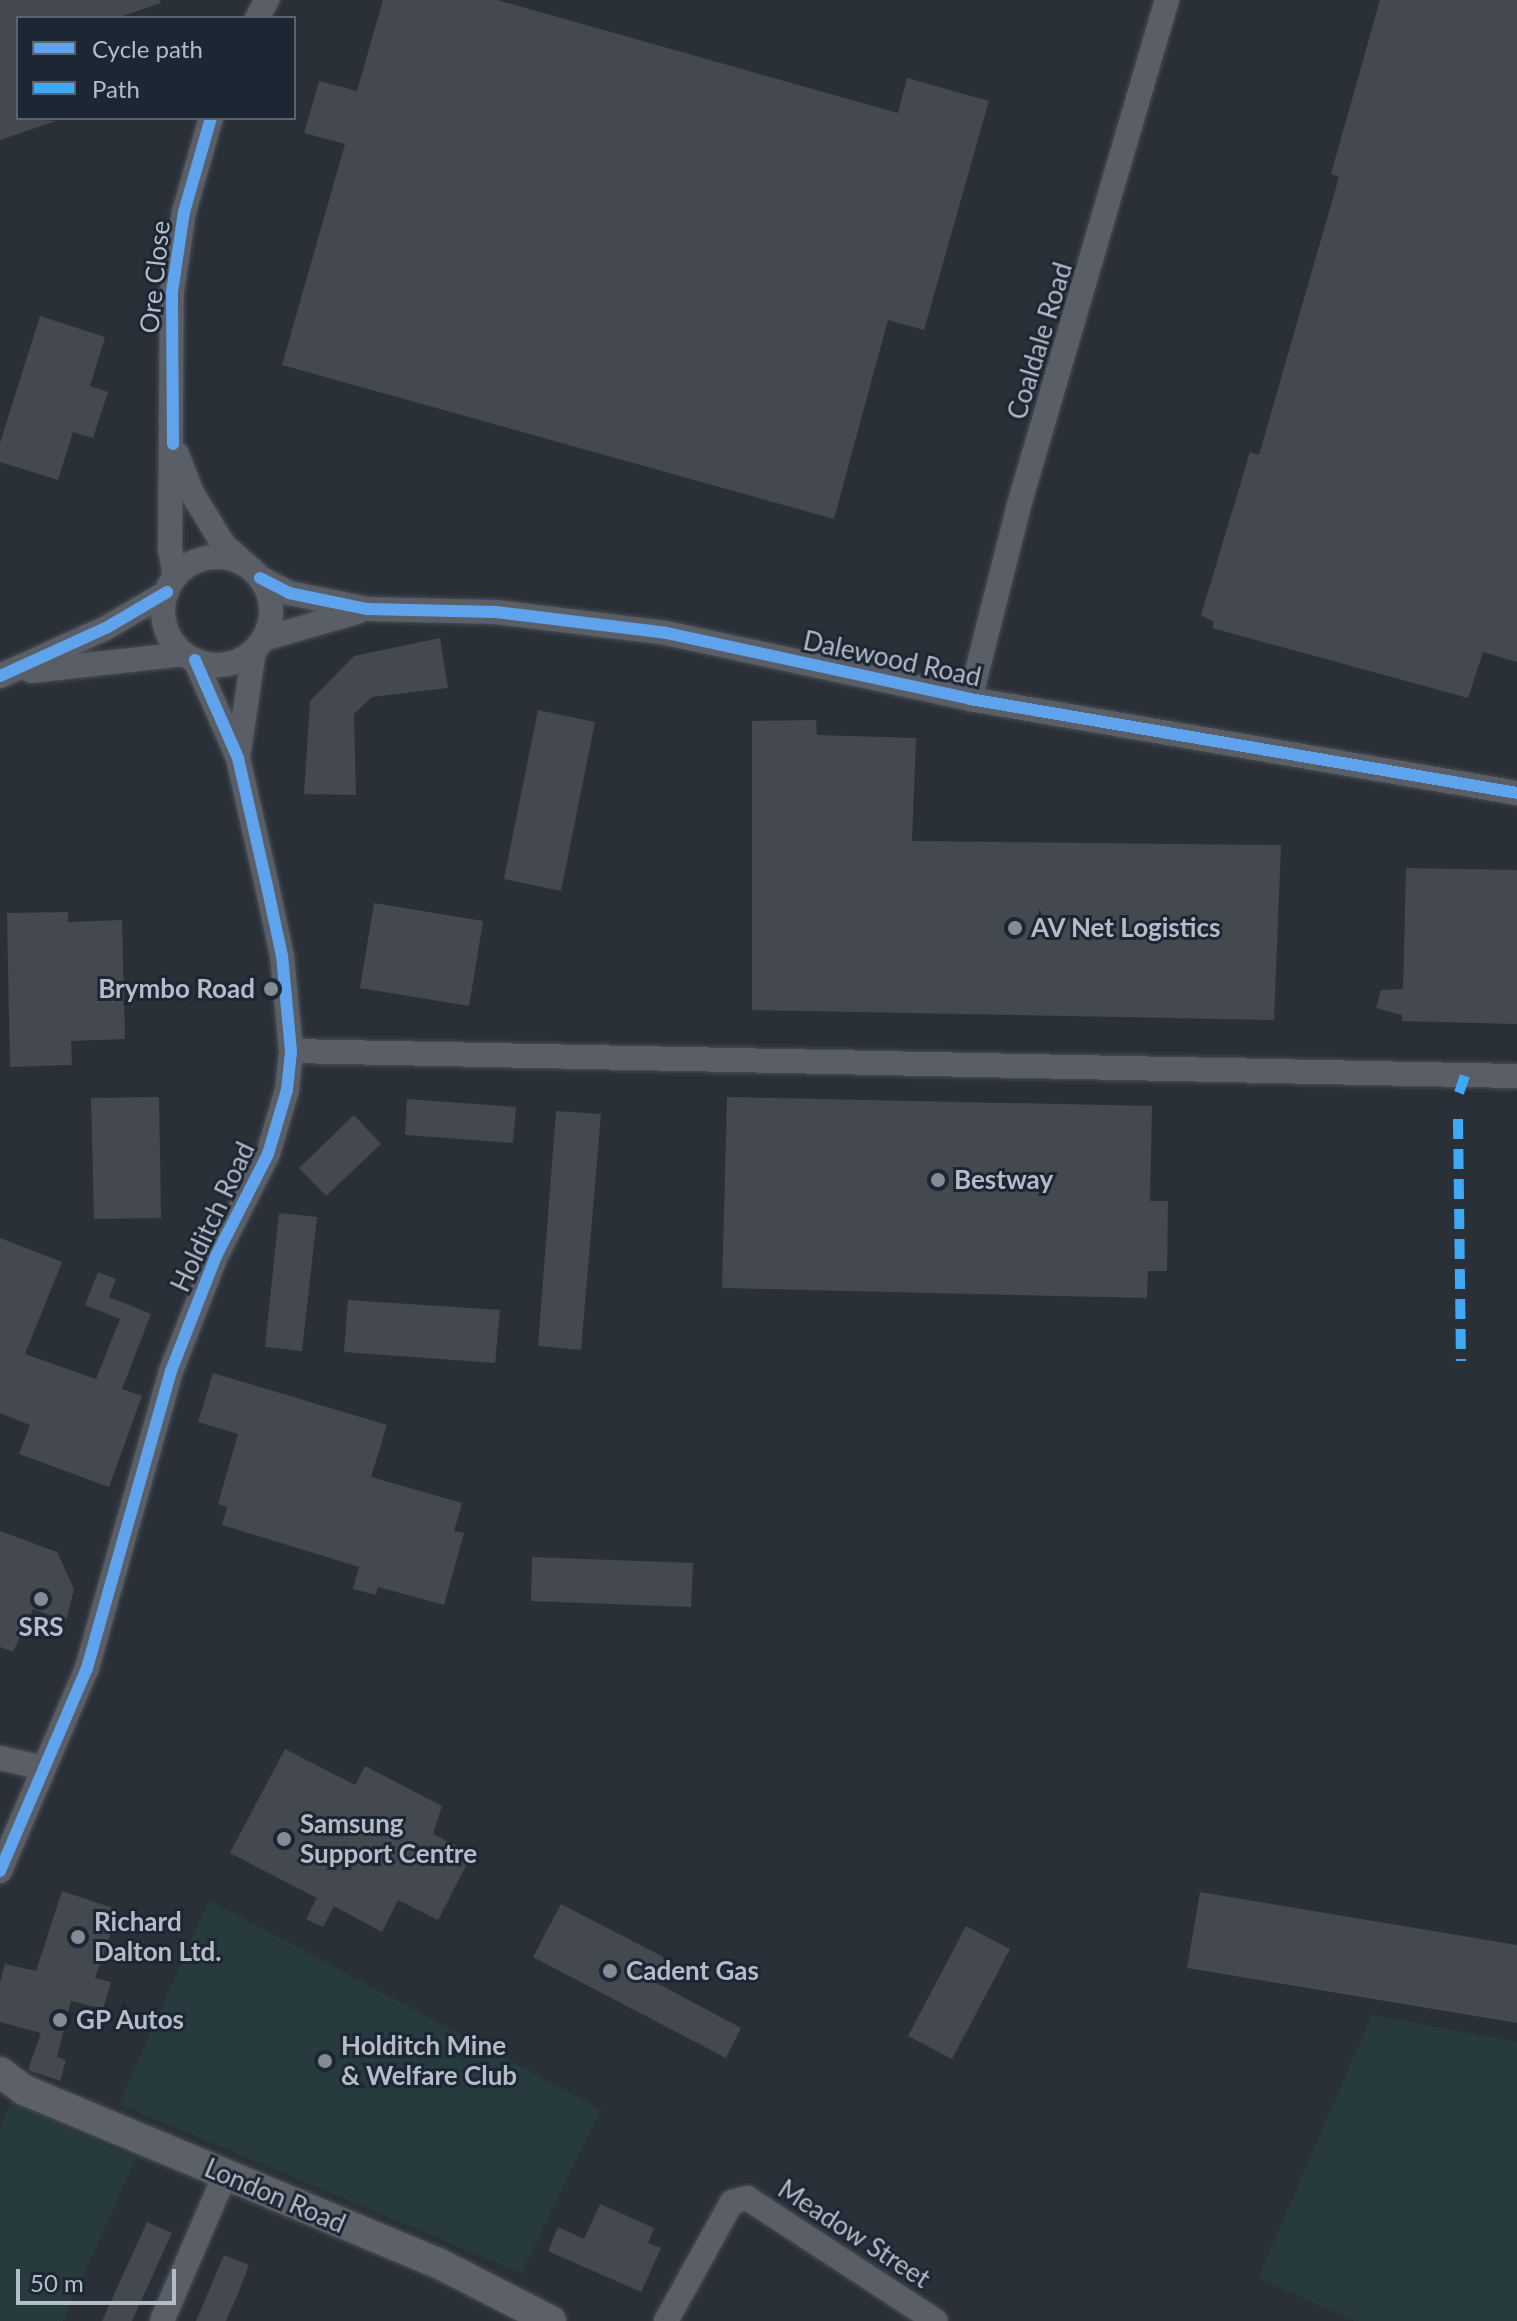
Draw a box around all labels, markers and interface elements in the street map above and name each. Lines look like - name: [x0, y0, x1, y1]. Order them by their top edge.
- legend: [16, 16, 296, 120]
- text: Cycle path: [92, 34, 203, 63]
- text: Path: [92, 74, 140, 103]
- street label: Ore Close: [134, 219, 176, 335]
- street label: Coaldale Road: [1001, 259, 1079, 423]
- street label: Dalewood Road: [800, 625, 984, 693]
- place label: AV Net Logistics: [1031, 912, 1221, 944]
- marker: AV Net Logistics: [1006, 919, 1024, 937]
- place label: Brymbo Road: [98, 973, 255, 1005]
- marker: Brymbo Road: [262, 980, 280, 998]
- street label: Holditch Road: [165, 1137, 261, 1297]
- place label: Bestway: [954, 1164, 1053, 1196]
- marker: Bestway: [929, 1171, 947, 1189]
- marker: SRS: [32, 1590, 50, 1608]
- place label: SRS: [18, 1611, 64, 1643]
- place label: Samsung Support Centre: [300, 1808, 477, 1870]
- marker: Samsung Support Centre: [275, 1830, 293, 1848]
- place label: Richard Dalton Ltd.: [94, 1906, 222, 1968]
- marker: Richard Dalton Ltd.: [69, 1928, 87, 1946]
- place label: Cadent Gas: [626, 1955, 759, 1987]
- marker: Cadent Gas: [601, 1962, 619, 1980]
- place label: GP Autos: [76, 2004, 186, 2036]
- marker: GP Autos: [51, 2011, 69, 2029]
- place label: Holditch Mine & Welfare Club: [341, 2030, 517, 2092]
- marker: Holditch Mine & Welfare Club: [316, 2052, 334, 2070]
- street label: London Road: [200, 2152, 350, 2240]
- street label: Meadow Street: [772, 2173, 936, 2295]
- scale bar: [20, 2253, 180, 2303]
- text: 50 m: [30, 2268, 84, 2297]

